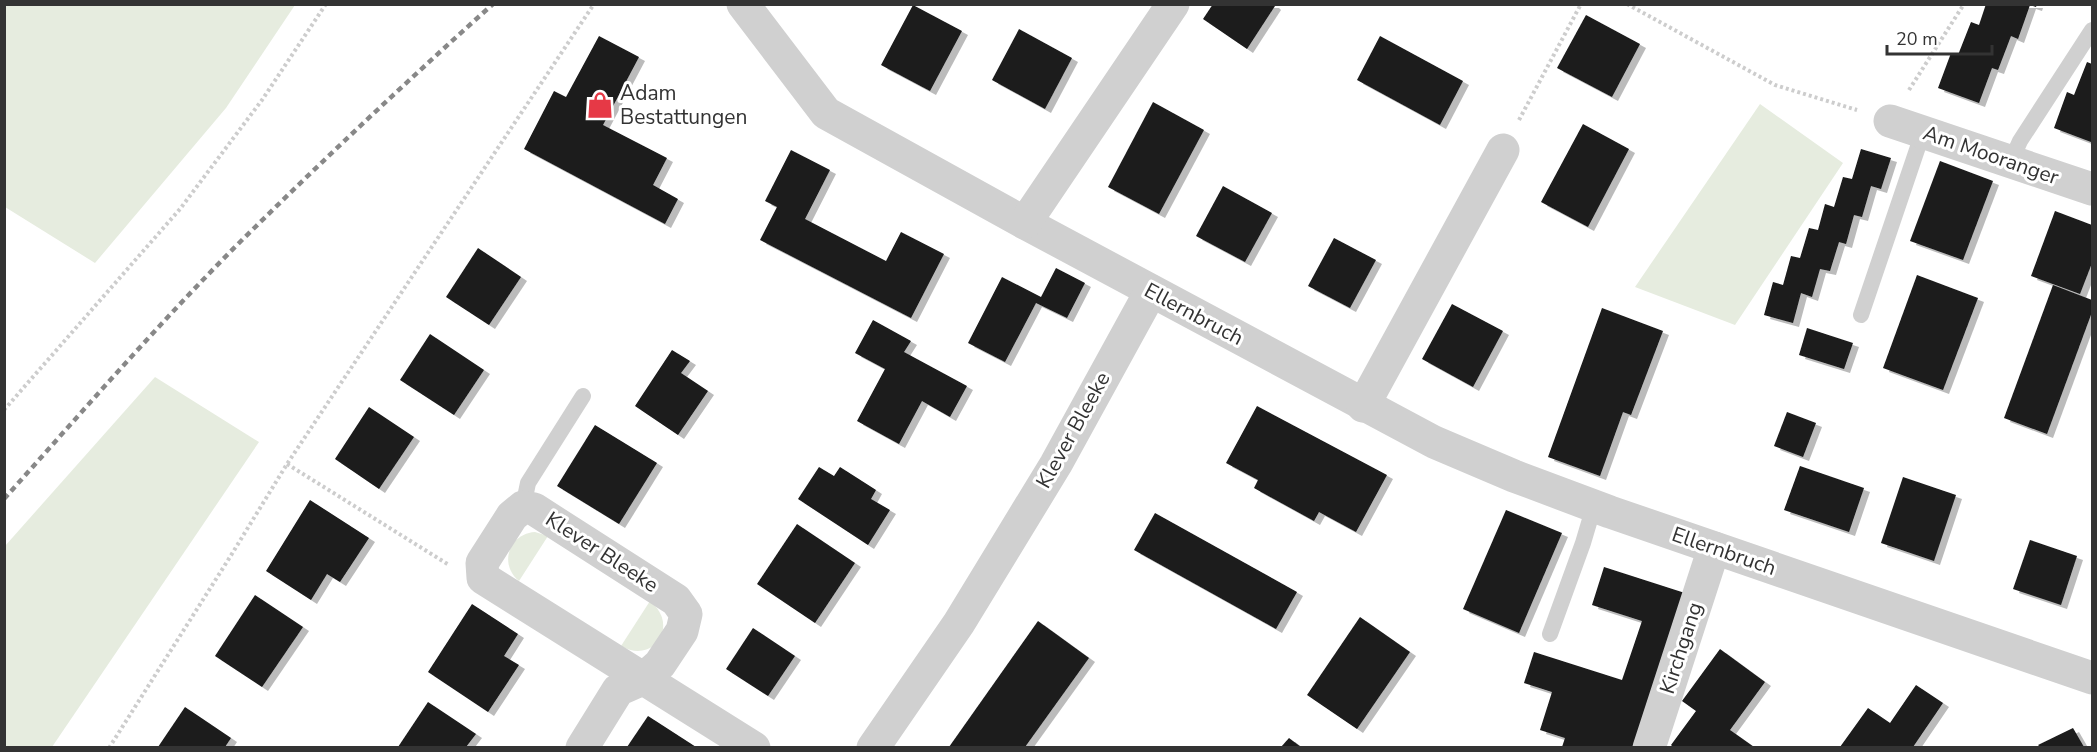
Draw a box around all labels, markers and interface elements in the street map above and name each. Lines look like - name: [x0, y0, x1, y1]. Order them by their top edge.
- scale bar: [1887, 18, 1992, 56]
- text: 20 m: [1896, 27, 1938, 51]
- place label: Adam Bestattungen: [620, 79, 747, 131]
- shop icon: Adam Bestattungen: [585, 90, 615, 120]
- street label: Am Mooranger: [1920, 119, 2063, 191]
- street label: Ellernbruch: [1140, 276, 1248, 352]
- street label: Klever Bleeke: [1029, 367, 1117, 493]
- street label: Klever Bleeke: [540, 505, 664, 599]
- street label: Ellernbruch: [1668, 520, 1780, 582]
- street label: Kirchgang: [1653, 599, 1709, 697]

